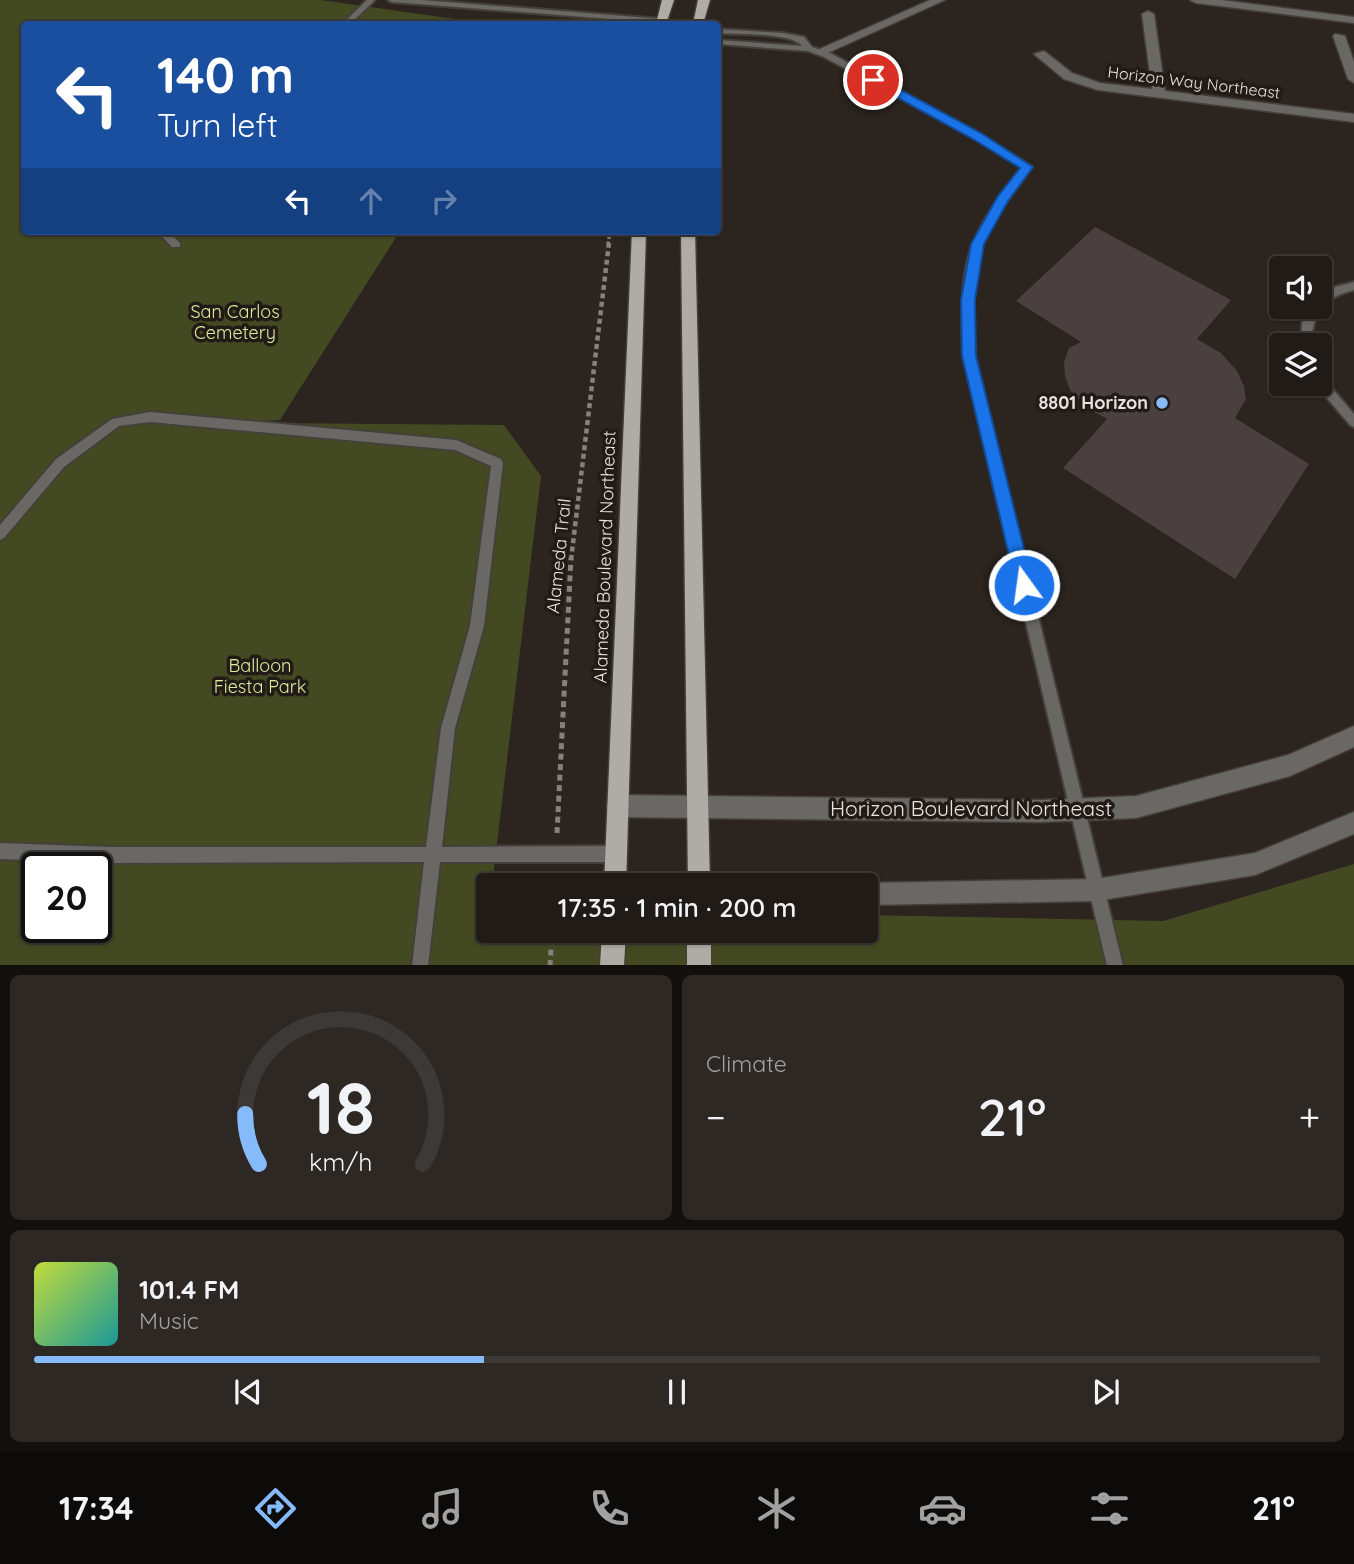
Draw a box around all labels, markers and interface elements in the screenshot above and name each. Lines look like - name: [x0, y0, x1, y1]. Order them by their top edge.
- text: 140 m: [157, 44, 294, 105]
- icon: left: [42, 49, 133, 140]
- pin: [843, 50, 903, 110]
- icon: arrive: [854, 61, 892, 99]
- street label: Horizon Way Northeast: [1107, 61, 1281, 103]
- text: Turn left: [157, 105, 278, 145]
- icon: left: [279, 182, 317, 220]
- icon: ahead: [352, 182, 390, 220]
- icon: right: [425, 182, 463, 220]
- map controls: [1269, 256, 1332, 396]
- button: sound: [1269, 256, 1332, 319]
- park label: San Carlos Cemetery: [190, 300, 280, 344]
- button: layers: [1269, 333, 1332, 396]
- place label: 8801 Horizon: [1038, 391, 1148, 414]
- marker: 8801 Horizon: [1154, 395, 1170, 411]
- street label: Alameda Boulevard Northeast: [589, 430, 620, 684]
- street label: Alameda Trail: [541, 497, 576, 615]
- position arrow: [987, 548, 1061, 622]
- park label: Balloon Fiesta Park: [214, 654, 306, 698]
- street label: Horizon Boulevard Northeast: [830, 795, 1112, 821]
- speed limit sign: 20: [21, 852, 112, 943]
- text: 17:35 · 1 min · 200 m: [558, 891, 796, 924]
- text: Climate: [706, 1049, 787, 1078]
- text: 18: [307, 1061, 375, 1152]
- text: 21°: [978, 1084, 1046, 1149]
- text: −: [706, 1093, 726, 1141]
- text: +: [1299, 1093, 1320, 1141]
- text: km/h: [309, 1145, 373, 1176]
- text: 101.4 FM: [139, 1273, 239, 1306]
- text: Music: [139, 1306, 199, 1335]
- icon: previous: [229, 1373, 267, 1411]
- icon: pause: [658, 1373, 696, 1411]
- icon: next: [1087, 1373, 1125, 1411]
- icon: directions: [251, 1484, 300, 1533]
- icon: music: [418, 1484, 467, 1533]
- icon: phone: [585, 1484, 634, 1533]
- icon: climate: [752, 1484, 801, 1533]
- icon: car: [918, 1484, 967, 1533]
- icon: filters: [1085, 1484, 1134, 1533]
- text: 17:34: [59, 1488, 134, 1528]
- text: 21°: [1252, 1488, 1295, 1528]

